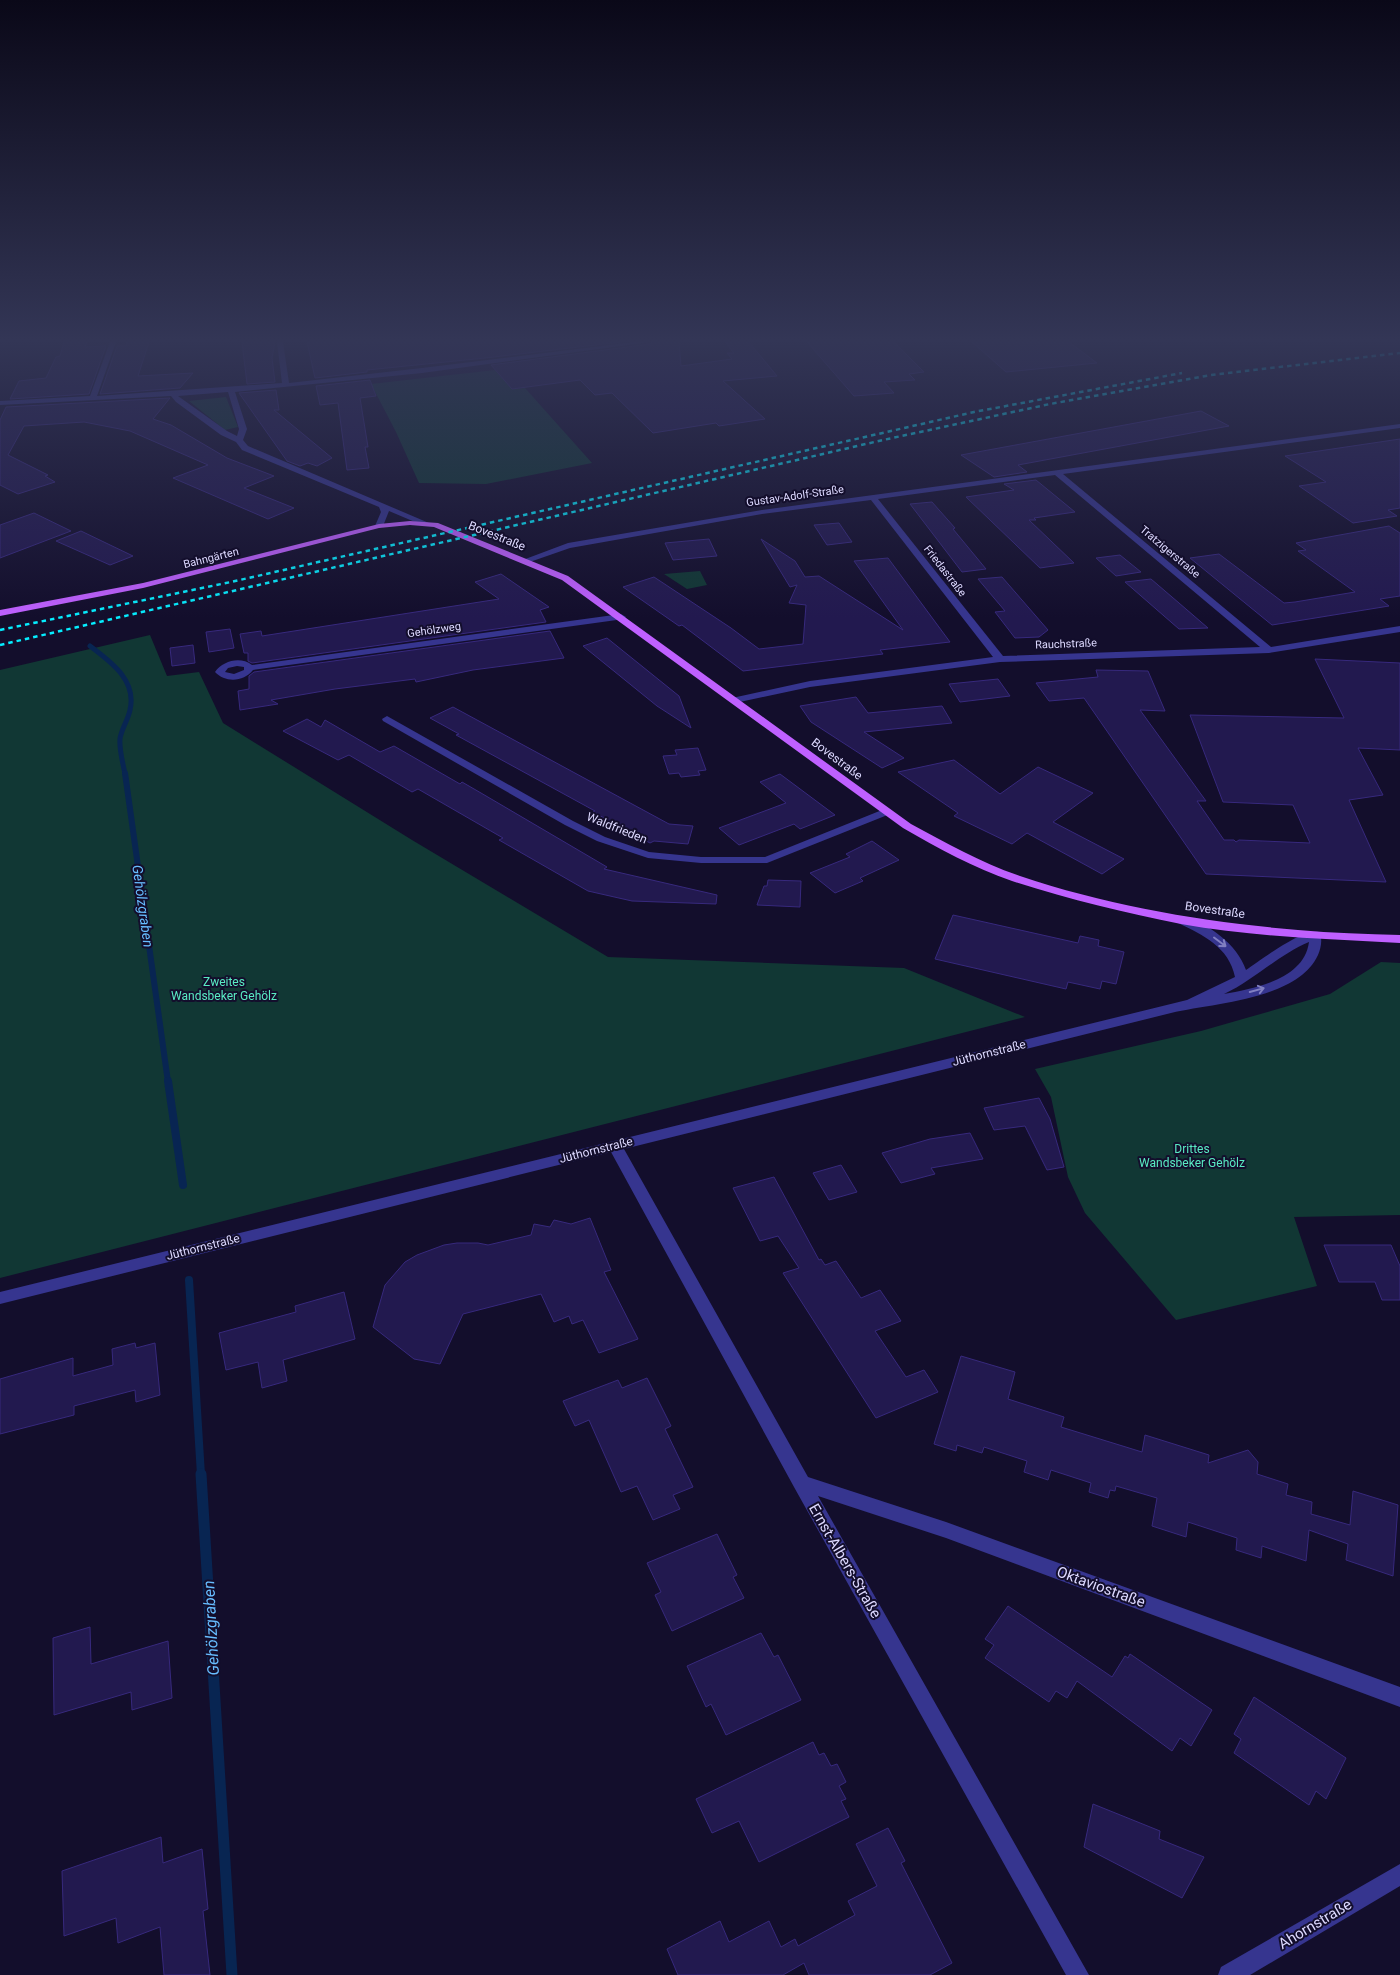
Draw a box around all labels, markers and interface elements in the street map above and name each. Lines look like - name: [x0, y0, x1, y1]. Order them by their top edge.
- street label: Gustav-Adolf-Straße: [745, 483, 845, 509]
- street label: Bovestraße: [466, 518, 528, 554]
- street label: Tratzigerstraße: [1137, 523, 1203, 581]
- street label: Friedastraße: [921, 543, 969, 599]
- street label: Bahngärten: [182, 545, 240, 571]
- street label: Gehölzweg: [406, 620, 462, 640]
- street label: Rauchstraße: [1035, 636, 1097, 652]
- street label: Bovestraße: [809, 735, 865, 783]
- street label: Waldfrieden: [585, 810, 649, 846]
- water label: Gehölzgraben: [129, 864, 157, 948]
- street label: Bovestraße: [1184, 899, 1246, 921]
- one-way arrow: [1213, 937, 1226, 948]
- park label: Zweites Wandsbeker Gehölz: [171, 975, 277, 1003]
- one-way arrow: [1248, 985, 1264, 994]
- street label: Jüthornstraße: [951, 1037, 1027, 1069]
- street label: Jüthornstraße: [558, 1134, 634, 1166]
- park label: Drittes Wandsbeker Gehölz: [1139, 1142, 1245, 1170]
- street label: Jüthornstraße: [165, 1231, 241, 1263]
- street label: Ernst-Albers-Straße: [805, 1501, 885, 1621]
- street label: Oktaviostraße: [1054, 1563, 1148, 1611]
- water label: Gehölzgraben: [199, 1580, 223, 1676]
- street label: Ahornstraße: [1275, 1895, 1355, 1953]

